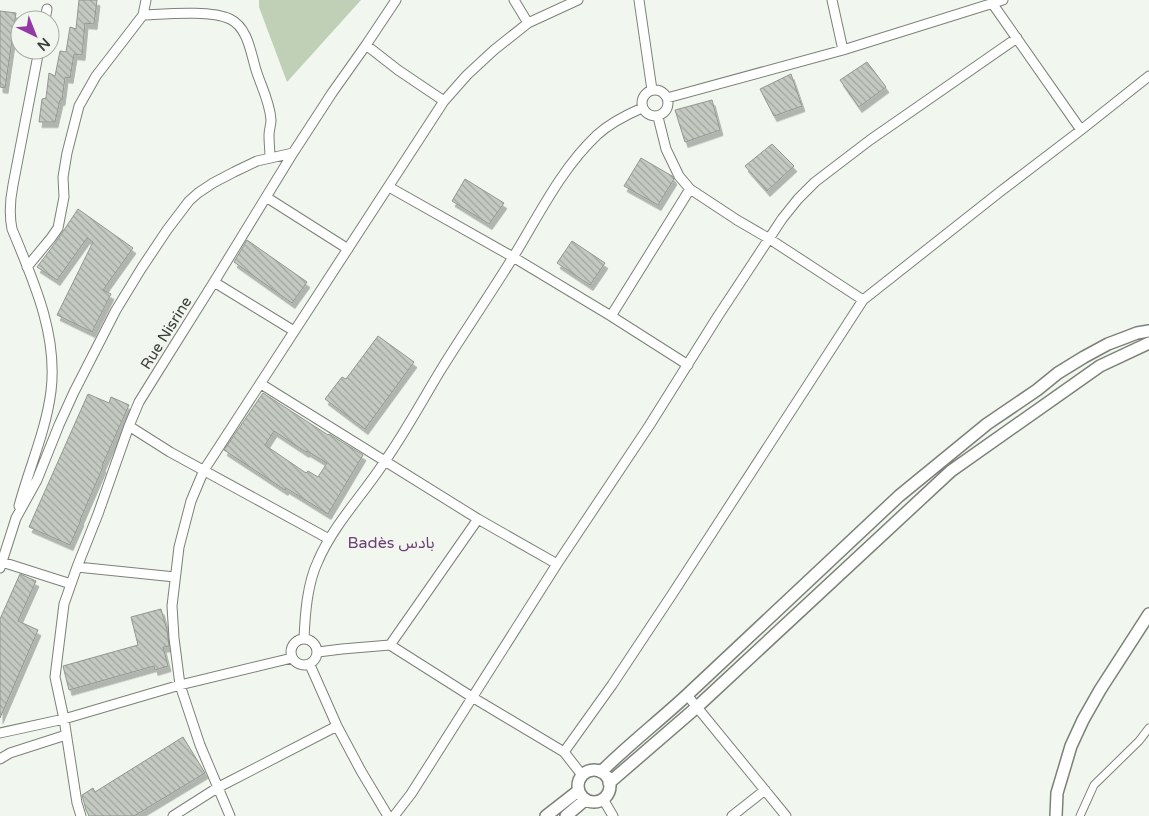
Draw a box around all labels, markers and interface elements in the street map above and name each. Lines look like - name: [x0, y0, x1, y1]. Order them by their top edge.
- north arrow: [10, 10, 60, 60]
- text: N: [34, 34, 53, 54]
- street label: Rue Nisrine: [137, 293, 195, 373]
- district label: Badès بادس: [347, 533, 435, 553]

